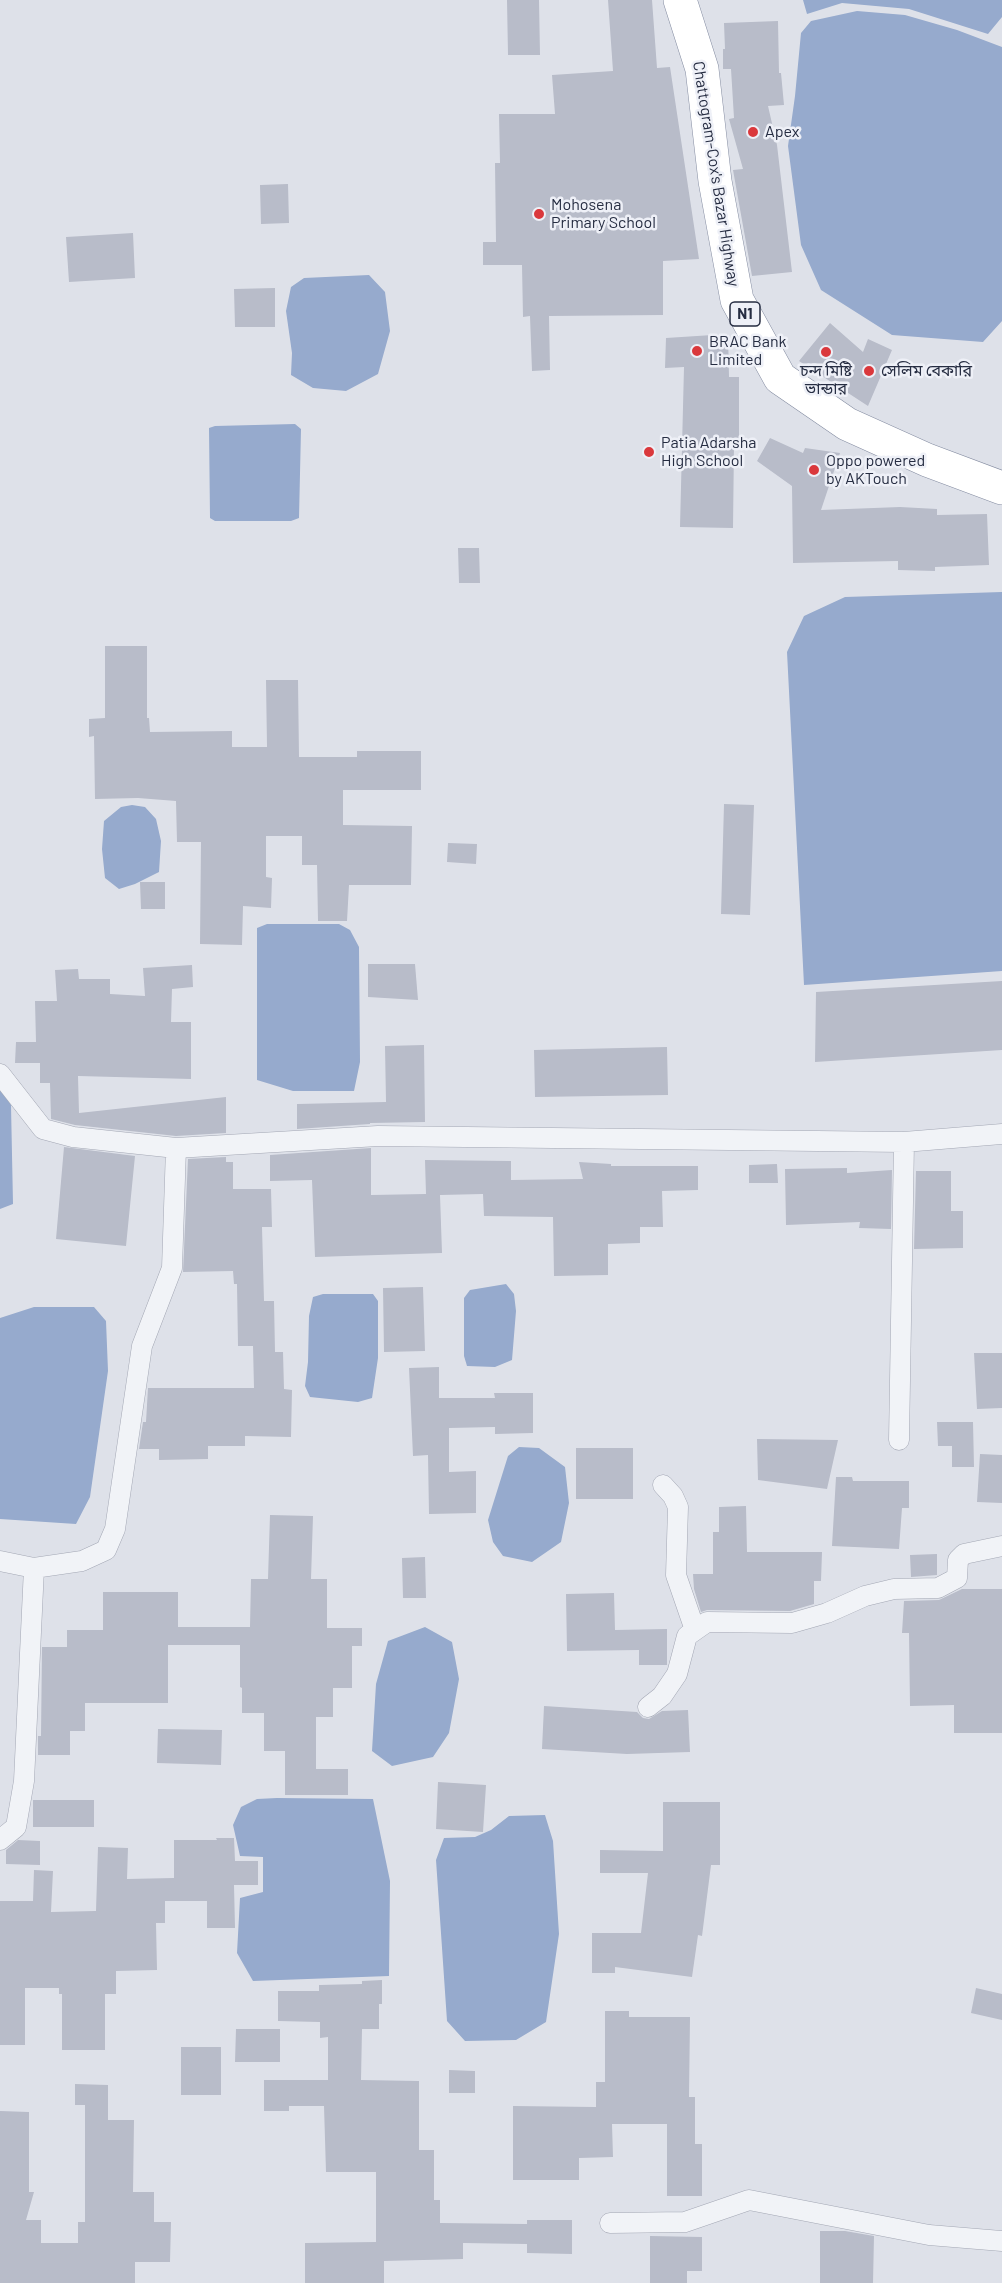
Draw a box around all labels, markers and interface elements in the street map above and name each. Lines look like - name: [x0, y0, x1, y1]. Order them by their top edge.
- street label: Chattogram-Cox's Bazar Highway: [689, 60, 743, 288]
- place label: Apex: [765, 122, 799, 142]
- marker: Apex: [746, 125, 760, 139]
- place label: Mohosena Primary School: [551, 195, 656, 233]
- marker: Mohosena Primary School: [532, 207, 546, 221]
- road number: N1: [730, 302, 760, 326]
- place label: BRAC Bank Limited: [709, 332, 787, 370]
- marker: BRAC Bank Limited: [690, 344, 704, 358]
- marker: চন্দ মিষ্টি ভান্ডার: [819, 345, 833, 359]
- place label: চন্দ মিষ্টি ভান্ডার: [800, 361, 852, 399]
- place label: সেলিম বেকারি: [881, 361, 972, 381]
- marker: সেলিম বেকারি: [862, 364, 876, 378]
- place label: Patia Adarsha High School: [661, 433, 757, 471]
- marker: Patia Adarsha High School: [642, 445, 656, 459]
- place label: Oppo powered by AKTouch: [826, 451, 925, 489]
- marker: Oppo powered by AKTouch: [807, 463, 821, 477]

